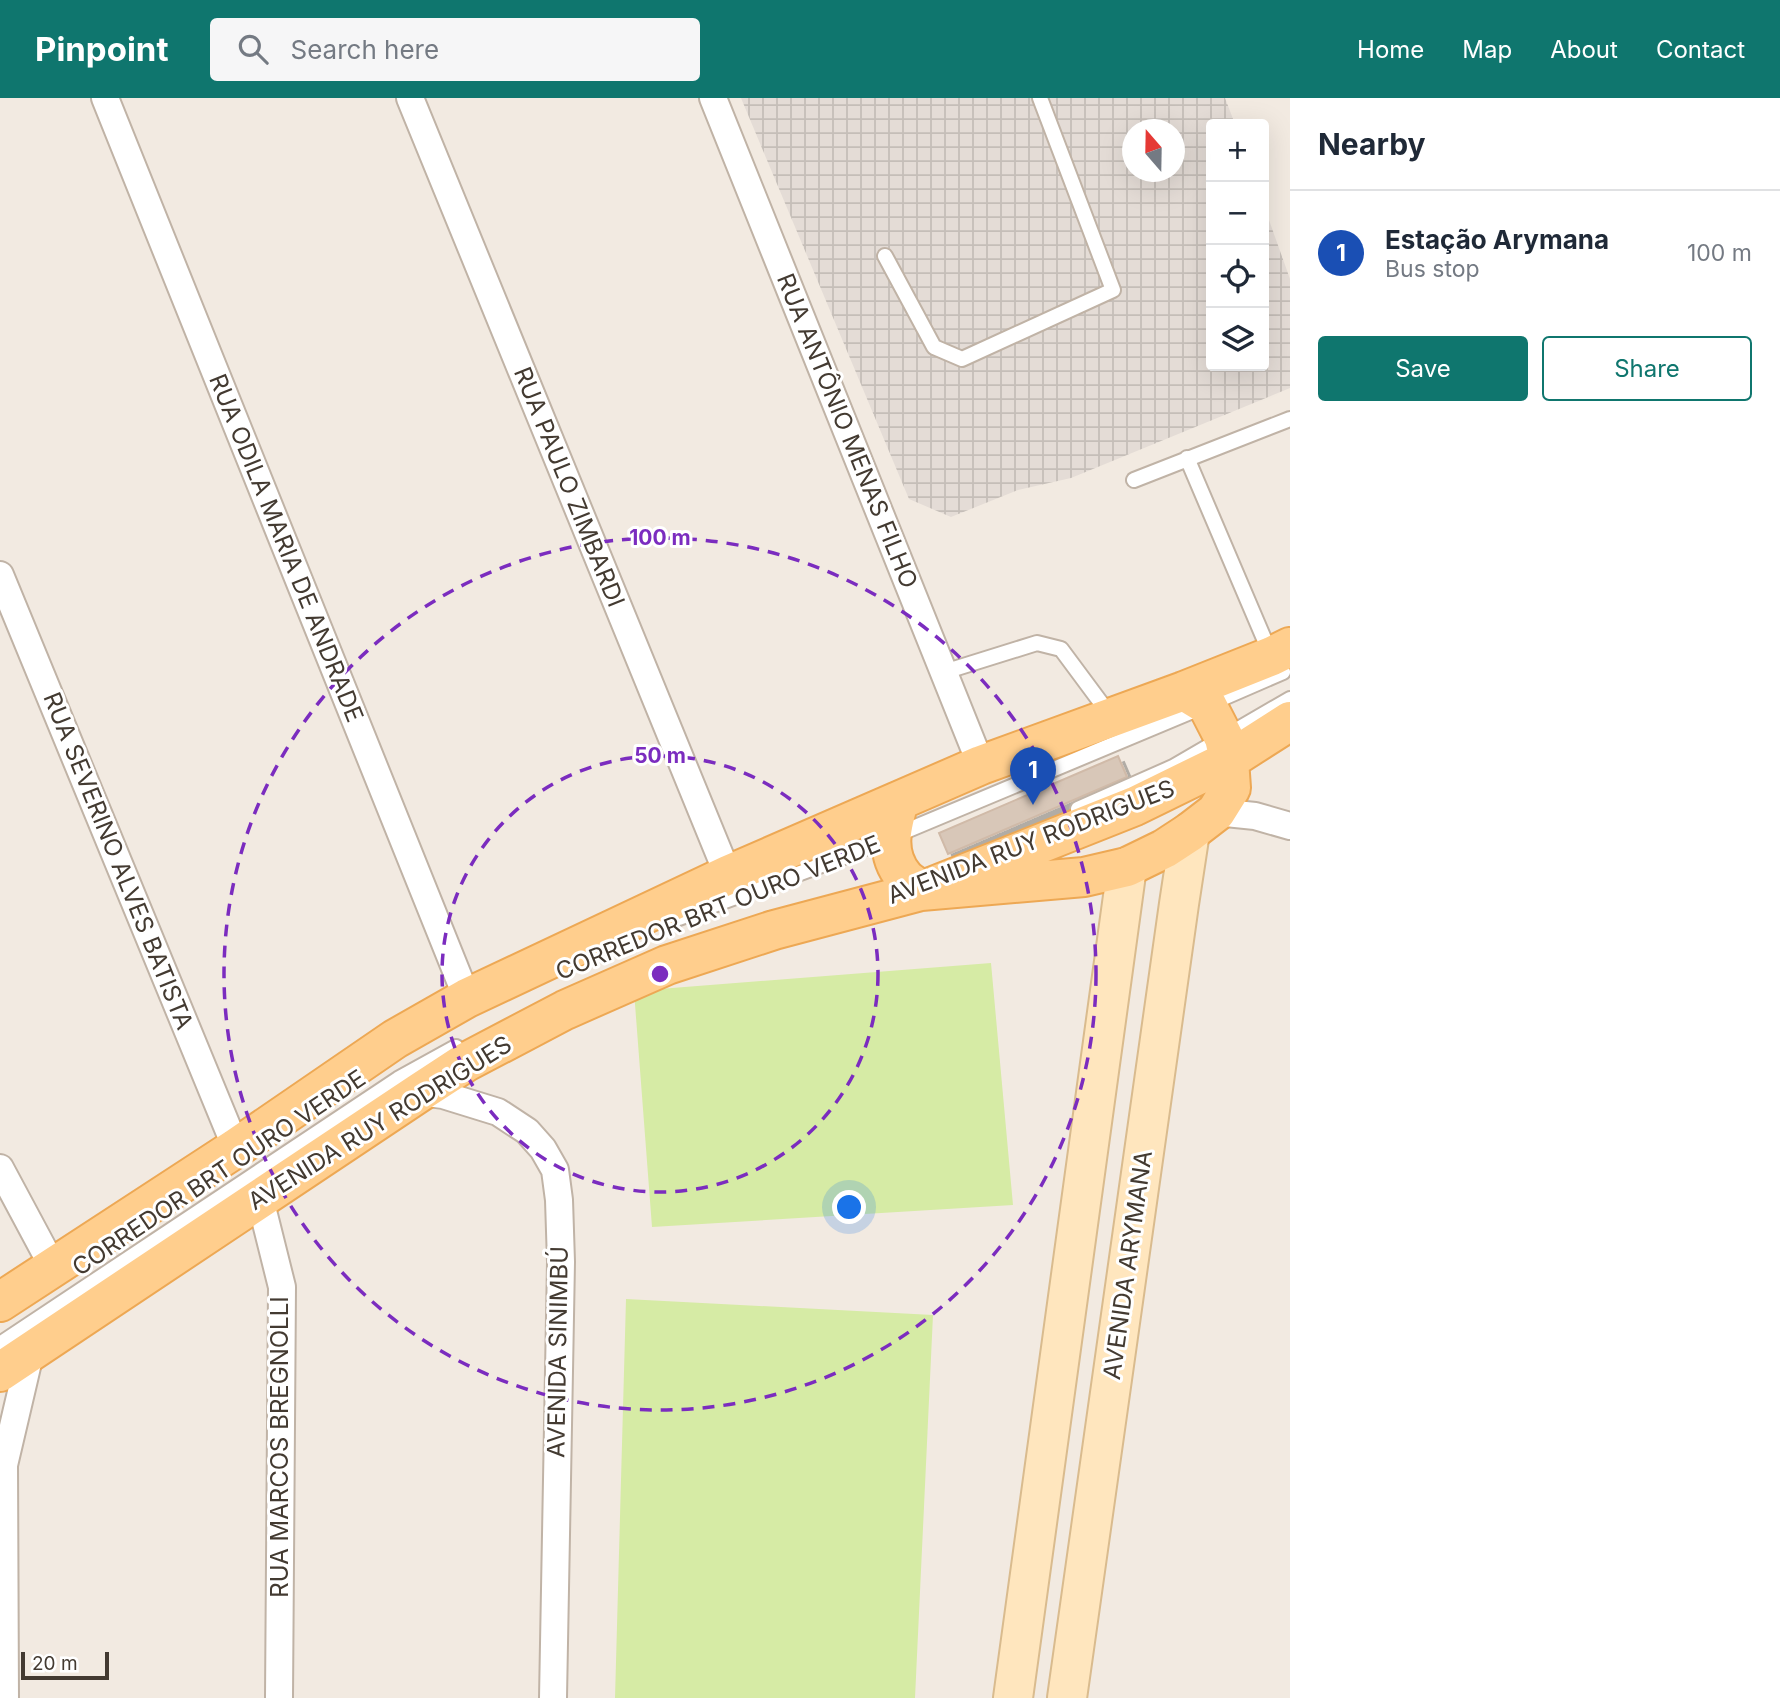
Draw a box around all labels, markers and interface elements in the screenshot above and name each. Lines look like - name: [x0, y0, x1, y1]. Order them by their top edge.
- search box: [210, 18, 700, 81]
- text: Pinpoint: [35, 29, 168, 69]
- icon: search: [234, 30, 272, 68]
- text: Search here: [290, 34, 439, 65]
- text: Home: [1357, 35, 1424, 64]
- text: Map: [1462, 35, 1512, 64]
- text: About: [1550, 35, 1618, 64]
- text: Contact: [1656, 35, 1745, 64]
- north arrow: [1122, 119, 1185, 182]
- map controls: [1206, 119, 1269, 371]
- button: +: [1206, 119, 1269, 182]
- text: Nearby: [1318, 126, 1426, 162]
- button: −: [1206, 182, 1269, 245]
- text: Estação Arymana: [1385, 224, 1609, 255]
- text: 1: [1336, 239, 1346, 267]
- text: 100 m: [1687, 239, 1752, 267]
- button: locate: [1206, 245, 1269, 308]
- text: Bus stop: [1385, 255, 1480, 283]
- street label: RUA ANTÔNIO MENAS FILHO: [771, 269, 924, 592]
- button: layers: [1206, 308, 1269, 371]
- button: Save: [1318, 336, 1528, 401]
- button: Share: [1542, 336, 1752, 401]
- street label: RUA PAULO ZIMBARDI: [508, 363, 631, 611]
- street label: RUA ODILA MARIA DE ANDRADE: [203, 370, 370, 726]
- text: 100 m: [629, 525, 691, 550]
- street label: RUA SEVERINO ALVES BATISTA: [37, 688, 200, 1034]
- text: 50 m: [634, 743, 686, 768]
- pin: 1: [1010, 747, 1056, 805]
- street label: AVENIDA RUY RODRIGUES: [883, 773, 1178, 910]
- street label: CORREDOR BRT OURO VERDE: [551, 829, 884, 986]
- centre of rings: [648, 962, 672, 986]
- street label: AVENIDA RUY RODRIGUES: [243, 1029, 517, 1216]
- street label: CORREDOR BRT OURO VERDE: [67, 1063, 371, 1282]
- street label: AVENIDA ARYMANA: [1097, 1149, 1158, 1381]
- your location: [832, 1190, 866, 1224]
- street label: AVENIDA SINIMBÚ: [540, 1246, 574, 1458]
- street label: RUA MARCOS BREGNOLLI: [265, 1296, 294, 1598]
- scale bar: [21, 1649, 108, 1681]
- text: 20 m: [32, 1652, 78, 1675]

